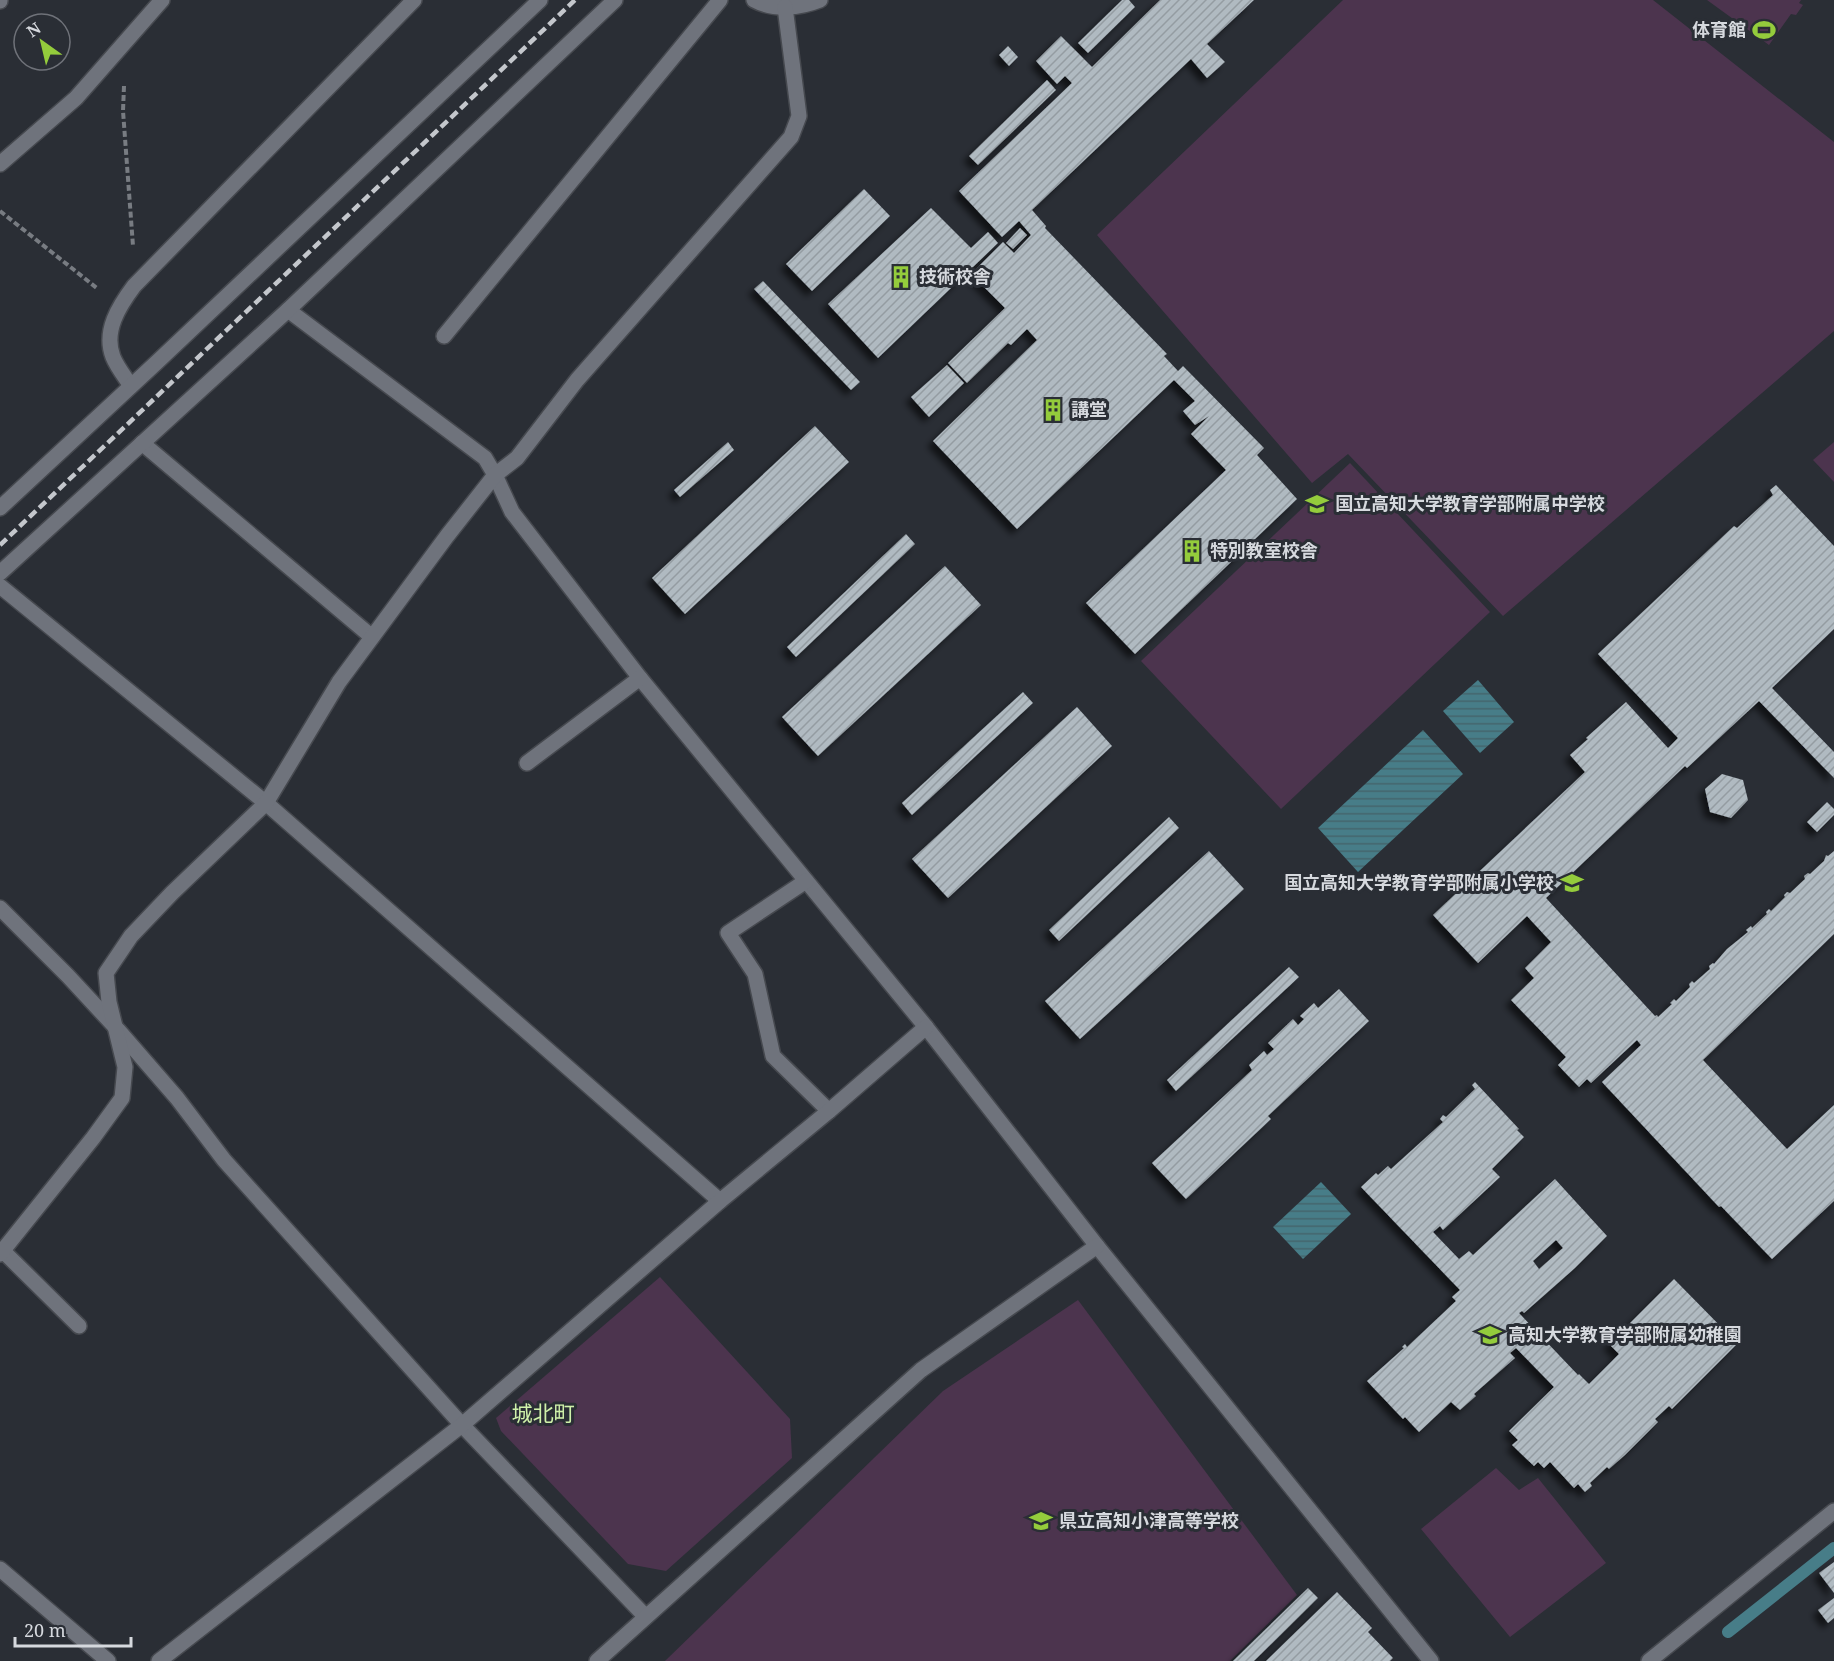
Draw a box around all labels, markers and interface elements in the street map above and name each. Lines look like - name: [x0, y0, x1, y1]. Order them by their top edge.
- north arrow: [12, 12, 72, 72]
- text: N: [22, 17, 45, 42]
- place label: 体育館: [1692, 17, 1746, 41]
- sports icon: 体育館: [1751, 17, 1777, 43]
- building icon: 技術校舎: [888, 264, 914, 290]
- place label: 技術校舎: [919, 264, 991, 288]
- building icon: 講堂: [1040, 397, 1066, 423]
- place label: 講堂: [1071, 397, 1107, 421]
- school or university icon: 国立高知大学教育学部附属中学校: [1304, 491, 1330, 517]
- place label: 国立高知大学教育学部附属中学校: [1335, 491, 1605, 515]
- building icon: 特別教室校舎: [1179, 538, 1205, 564]
- place label: 特別教室校舎: [1210, 538, 1318, 562]
- place label: 国立高知大学教育学部附属小学校: [1284, 870, 1554, 894]
- school or university icon: 国立高知大学教育学部附属小学校: [1559, 870, 1585, 896]
- school or university icon: 高知大学教育学部附属幼稚園: [1477, 1322, 1503, 1348]
- place label: 高知大学教育学部附属幼稚園: [1508, 1322, 1742, 1346]
- district label: 城北町: [512, 1399, 575, 1427]
- school or university icon: 県立高知小津高等学校: [1028, 1508, 1054, 1534]
- place label: 県立高知小津高等学校: [1059, 1508, 1239, 1532]
- scale bar: [15, 1610, 130, 1648]
- text: 20 m: [24, 1618, 66, 1642]

